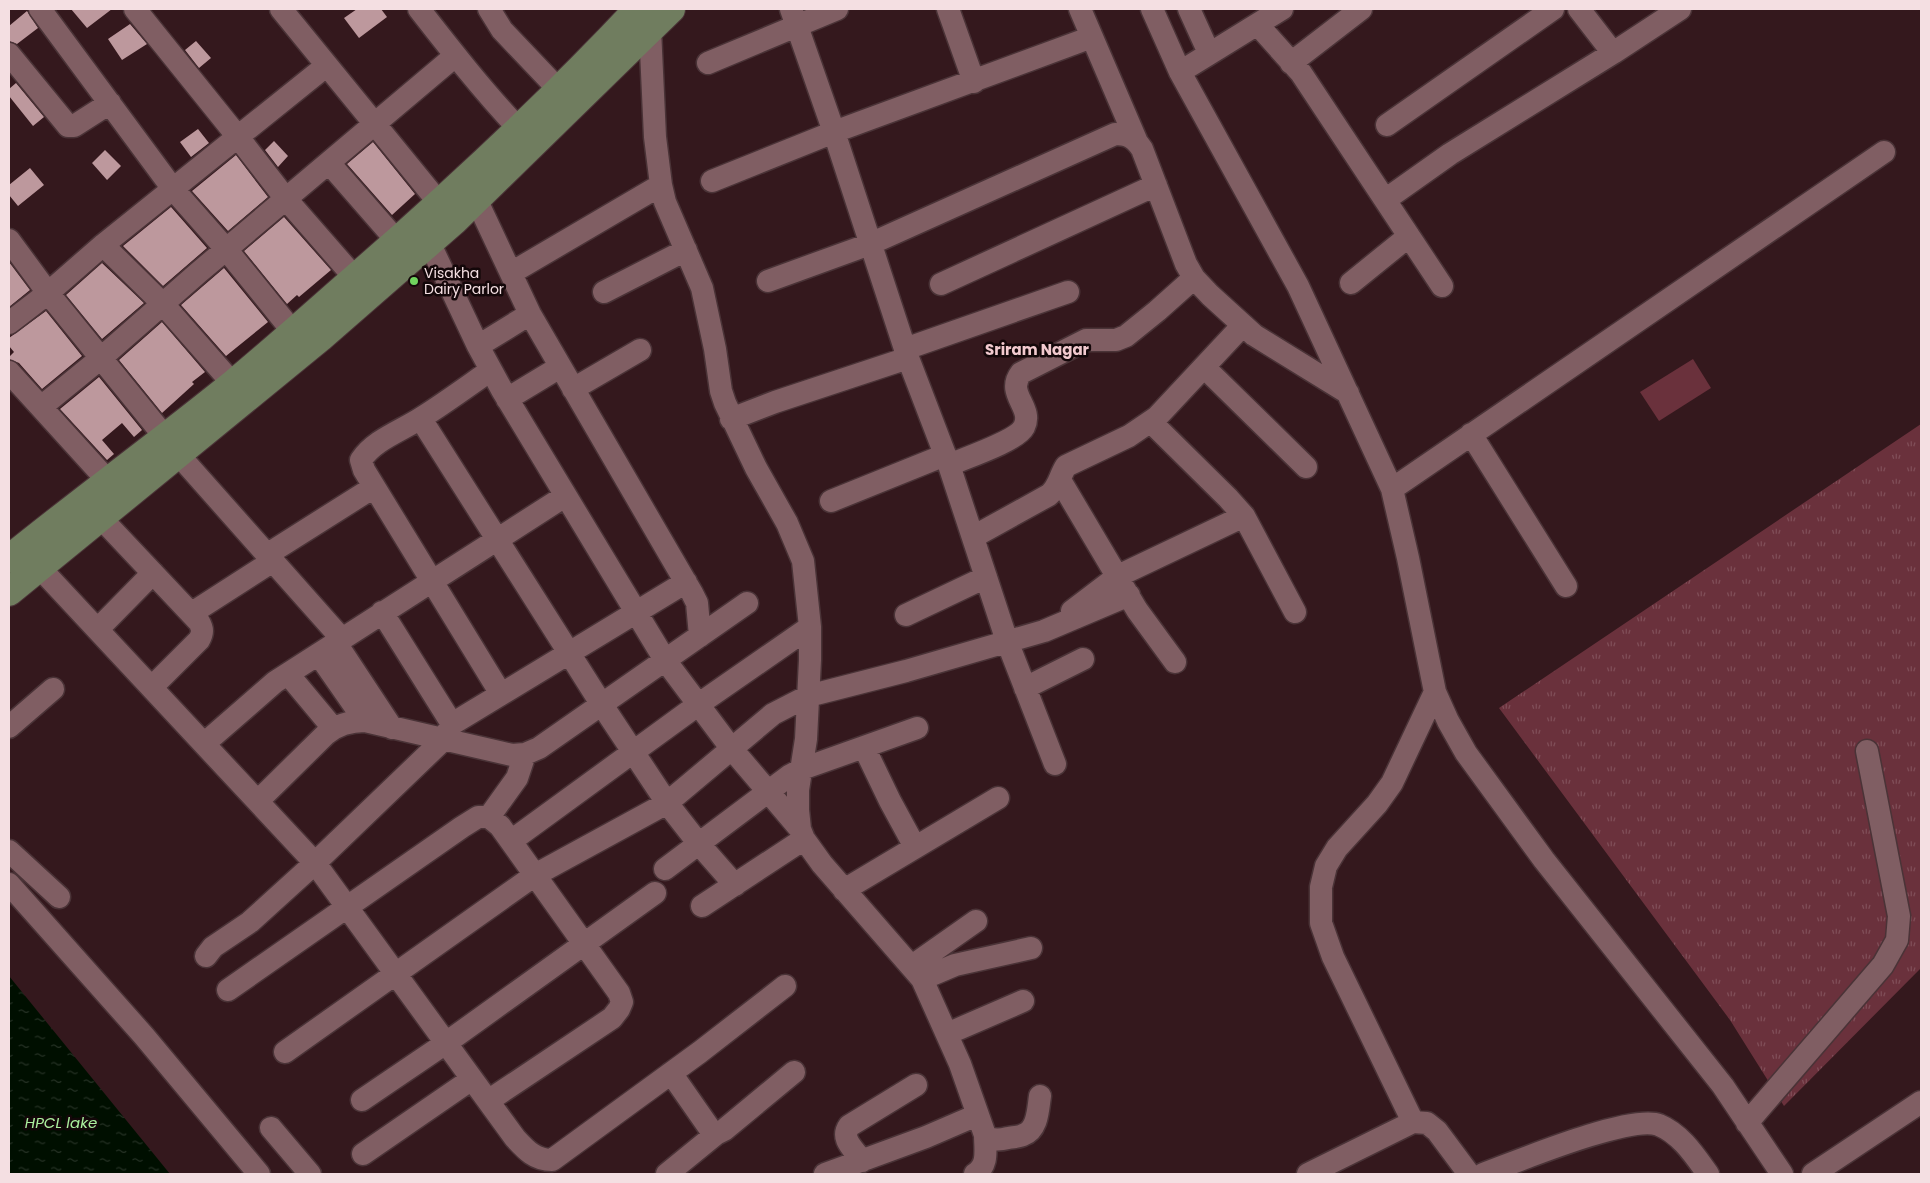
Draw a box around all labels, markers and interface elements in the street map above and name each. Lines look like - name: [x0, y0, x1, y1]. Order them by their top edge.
- place label: Visakha Dairy Parlor: [424, 263, 504, 299]
- marker: Visakha Dairy Parlor: [408, 275, 420, 287]
- district label: Sriram Nagar: [985, 339, 1090, 360]
- water label: HPCL lake: [25, 1112, 97, 1133]

